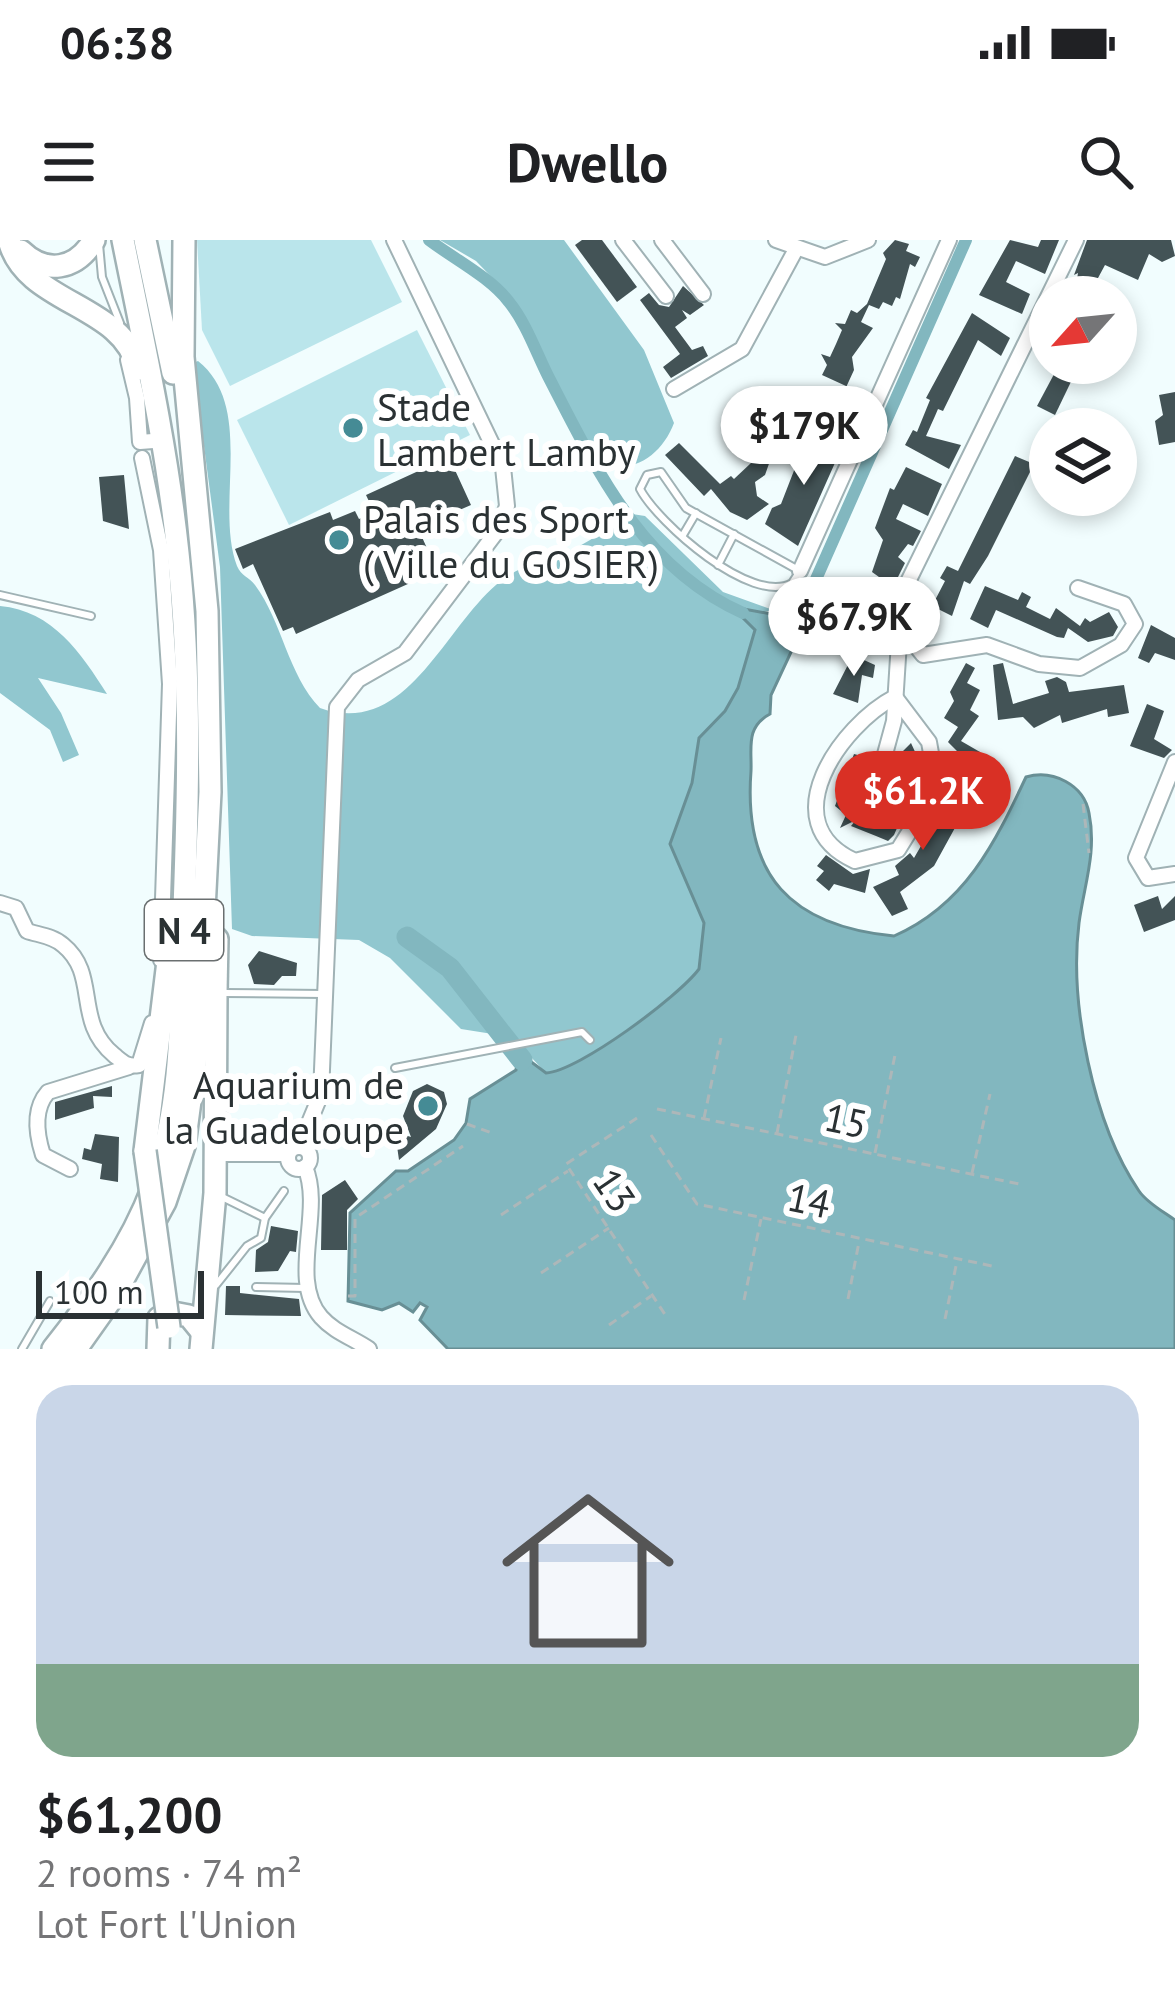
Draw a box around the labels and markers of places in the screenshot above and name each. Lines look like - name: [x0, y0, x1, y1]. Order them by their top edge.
- place label: Stade Lambert Lamby: [377, 381, 636, 477]
- pin: $179K: [720, 386, 888, 488]
- marker: Stade Lambert Lamby: [340, 415, 366, 441]
- place label: Palais des Sport ( Ville du GOSIER): [363, 493, 659, 589]
- marker: Palais des Sport ( Ville du GOSIER): [326, 527, 352, 553]
- pin: $67.9K: [756, 577, 952, 679]
- pin: $61.2K: [825, 751, 1021, 853]
- place label: Aquarium de la Guadeloupe: [164, 1059, 404, 1155]
- marker: Aquarium de la Guadeloupe: [415, 1093, 441, 1119]

